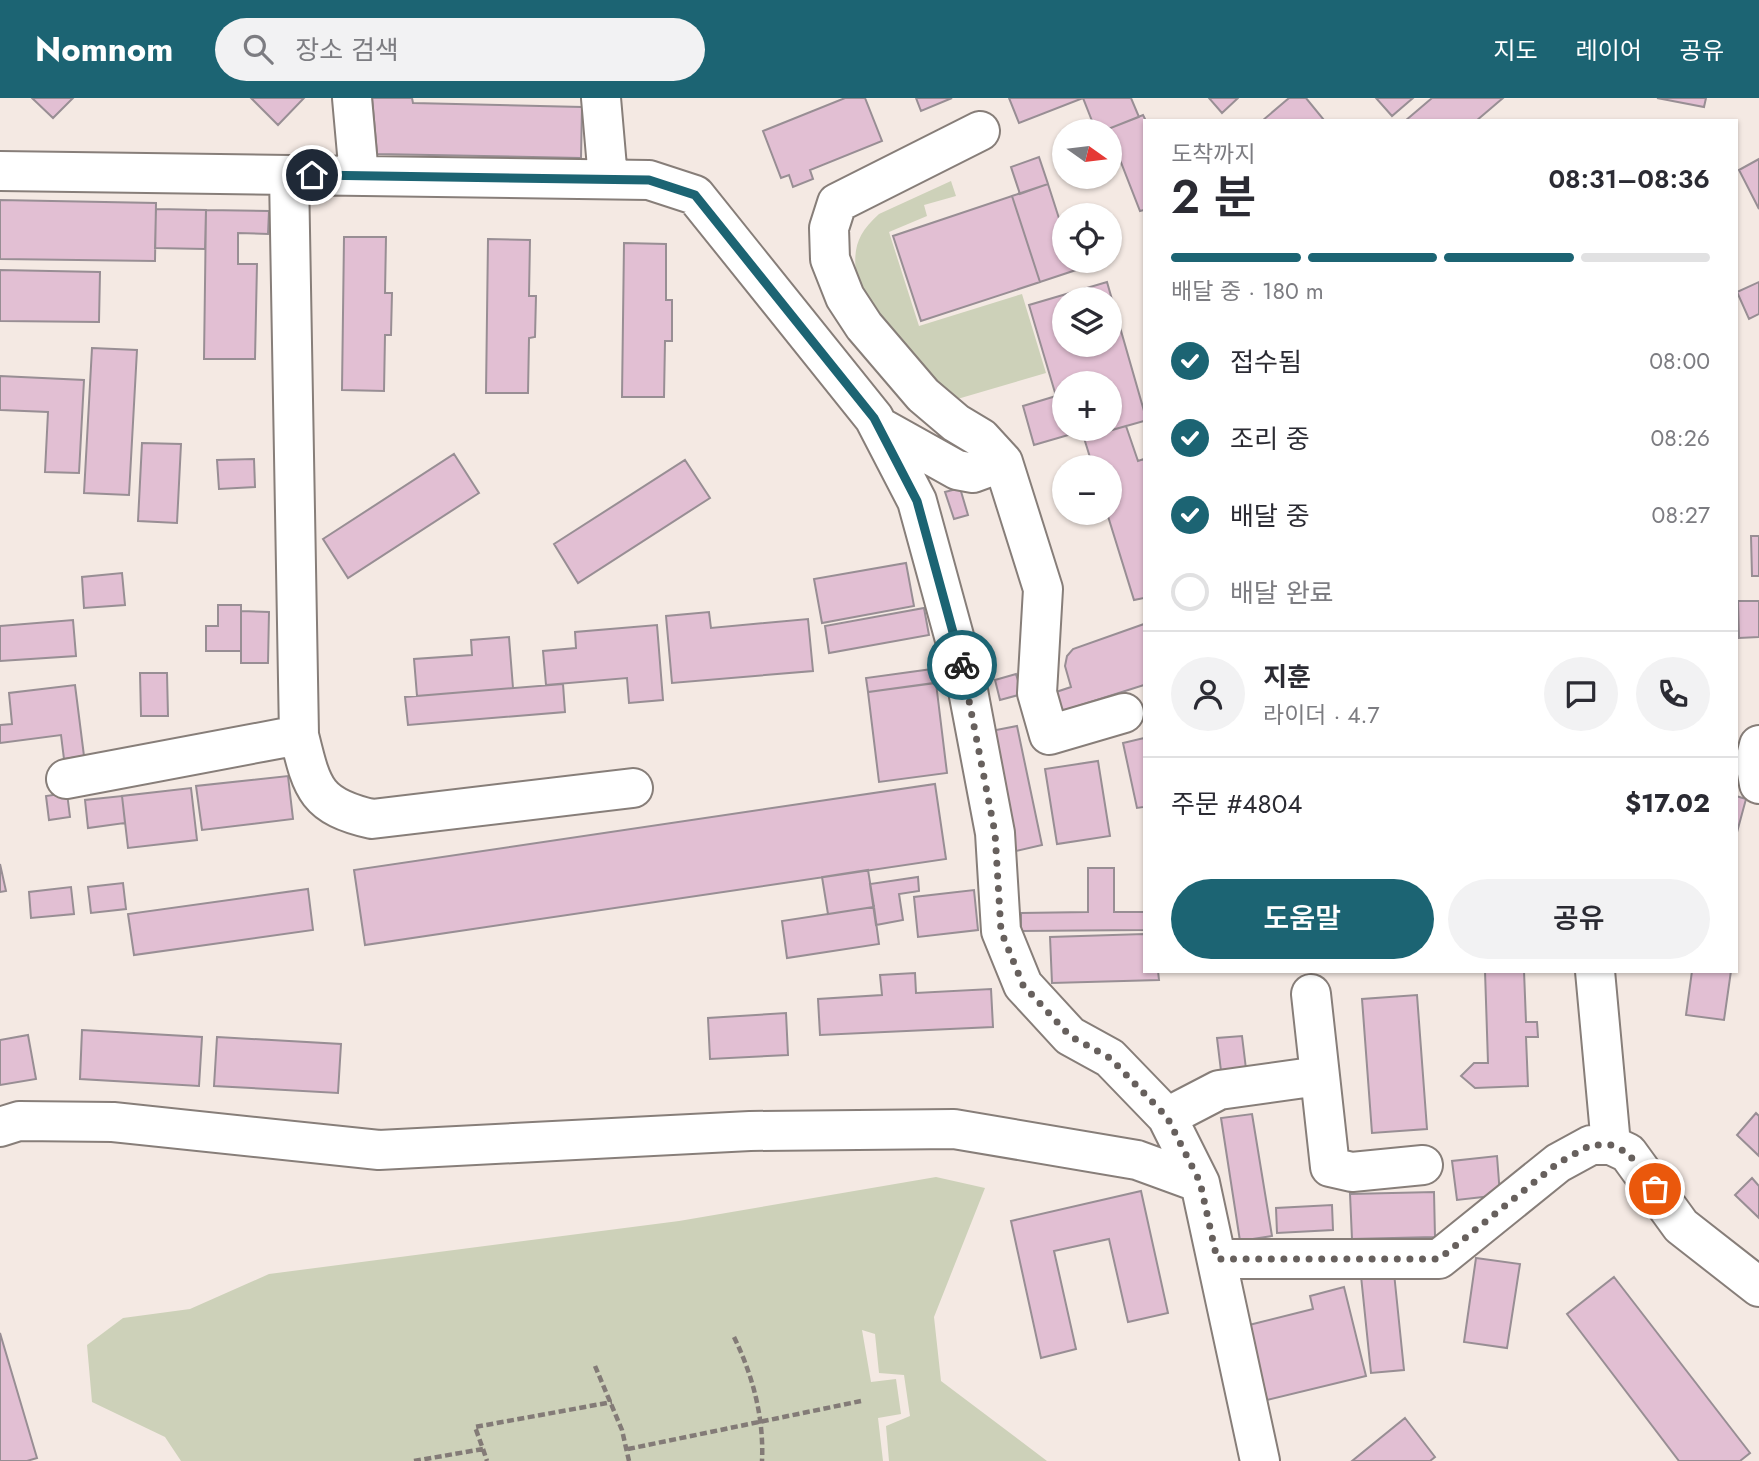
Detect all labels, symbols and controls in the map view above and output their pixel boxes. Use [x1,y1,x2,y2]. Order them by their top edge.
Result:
search box [215,18,705,81]
text: Nomnom [35,26,173,73]
icon: search [239,30,277,68]
text: 장소 검색 [295,31,399,69]
text: 지도 [1493,33,1538,68]
text: 레이어 [1576,33,1642,68]
text: 공유 [1680,33,1724,68]
north arrow [1052,119,1122,189]
map controls [1052,119,1122,525]
text: 도착까지 [1171,137,1256,171]
pin [282,145,342,205]
icon: home [293,156,331,194]
text: 08:31–08:36 [1548,160,1710,198]
text: 2 분 [1171,164,1256,230]
button: locate [1052,203,1122,273]
text: 배달 중 · 180 m [1171,274,1324,308]
button: layers [1052,287,1122,357]
icon: check [1171,342,1209,380]
text: 접수됨 [1230,343,1302,381]
text: 08:00 [1649,344,1710,378]
button: + [1052,371,1122,441]
icon: check [1171,419,1209,457]
text: 조리 중 [1230,420,1310,458]
text: 08:26 [1650,421,1710,455]
button: − [1052,455,1122,525]
icon: check [1171,496,1209,534]
text: 배달 중 [1230,497,1310,535]
text: 08:27 [1652,498,1710,532]
text: 배달 완료 [1230,574,1333,612]
courier [927,630,997,700]
icon: bike [943,646,981,684]
button: person [1171,657,1245,731]
button: chat [1544,657,1618,731]
button: phone [1636,657,1710,731]
text: 지훈 [1263,658,1311,696]
text: 라이더 · 4.7 [1263,698,1380,732]
text: $17.02 [1625,784,1710,822]
text: 주문 #4804 [1171,785,1302,823]
button: 도움말 [1171,879,1434,959]
button: 공유 [1448,879,1710,959]
pin [1625,1159,1685,1219]
icon: bag [1636,1170,1674,1208]

